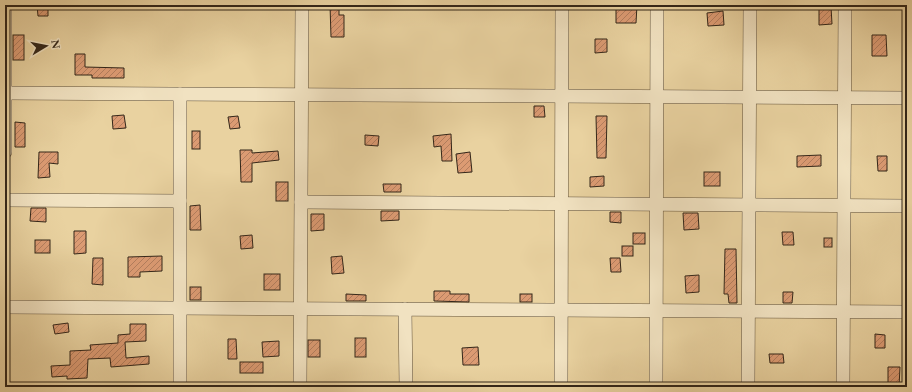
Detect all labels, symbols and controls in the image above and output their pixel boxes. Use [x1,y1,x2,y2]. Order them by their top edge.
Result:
north arrow [26,26,66,66]
text: N [48,39,64,50]

